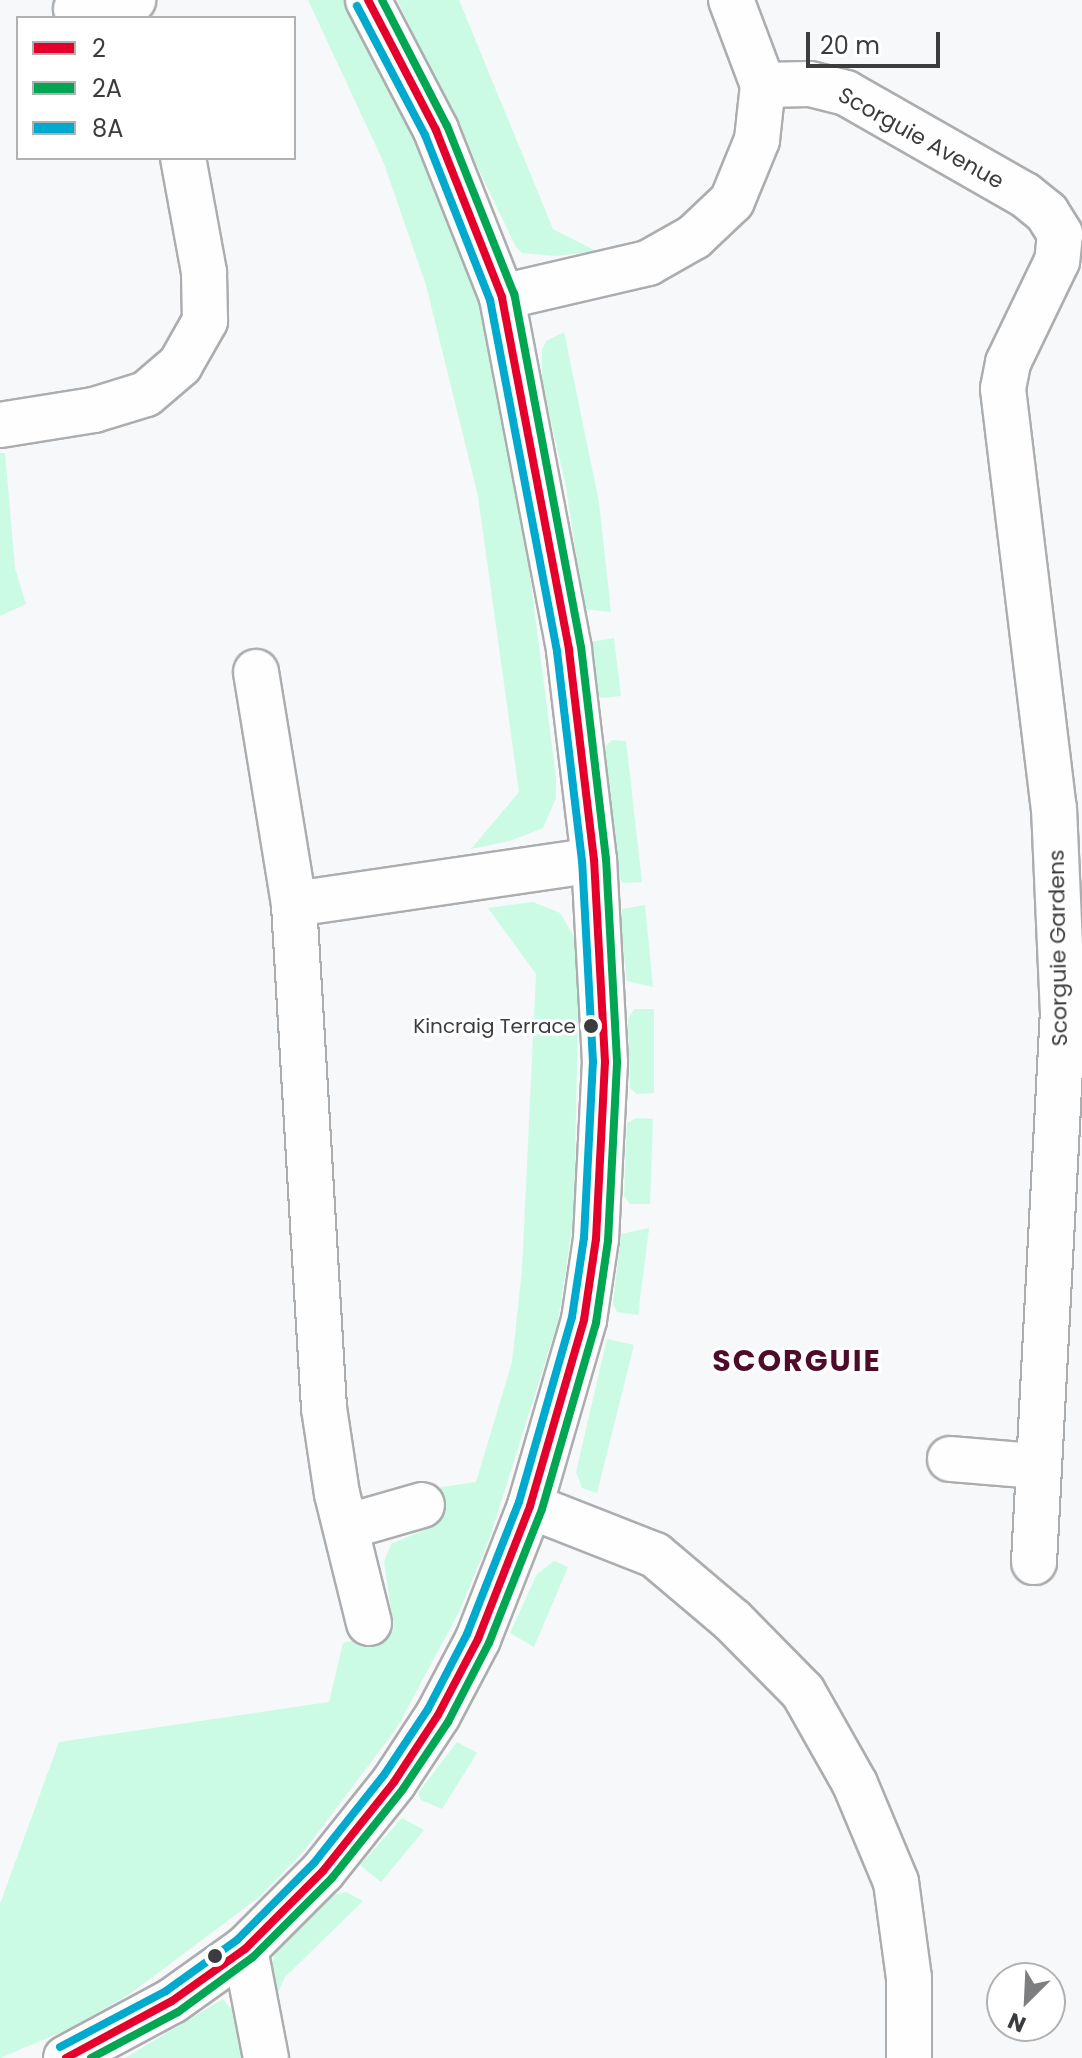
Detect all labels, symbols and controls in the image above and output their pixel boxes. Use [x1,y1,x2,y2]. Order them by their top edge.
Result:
legend [16,16,296,160]
scale bar [810,16,944,66]
text: 20 m [820,29,880,62]
text: 2 [92,32,106,65]
text: 2A [92,72,122,105]
street label: Scorguie Avenue [834,82,1008,194]
text: 8A [92,112,123,145]
street label: Scorguie Gardens [1043,849,1073,1047]
place label: Kincraig Terrace [413,1014,576,1038]
marker: Kincraig Terrace [583,1018,599,1034]
district label: SCORGUIE [712,1343,882,1379]
unlabelled marker [207,1948,223,1964]
north arrow [986,1962,1066,2042]
text: N [1003,2005,1031,2040]

